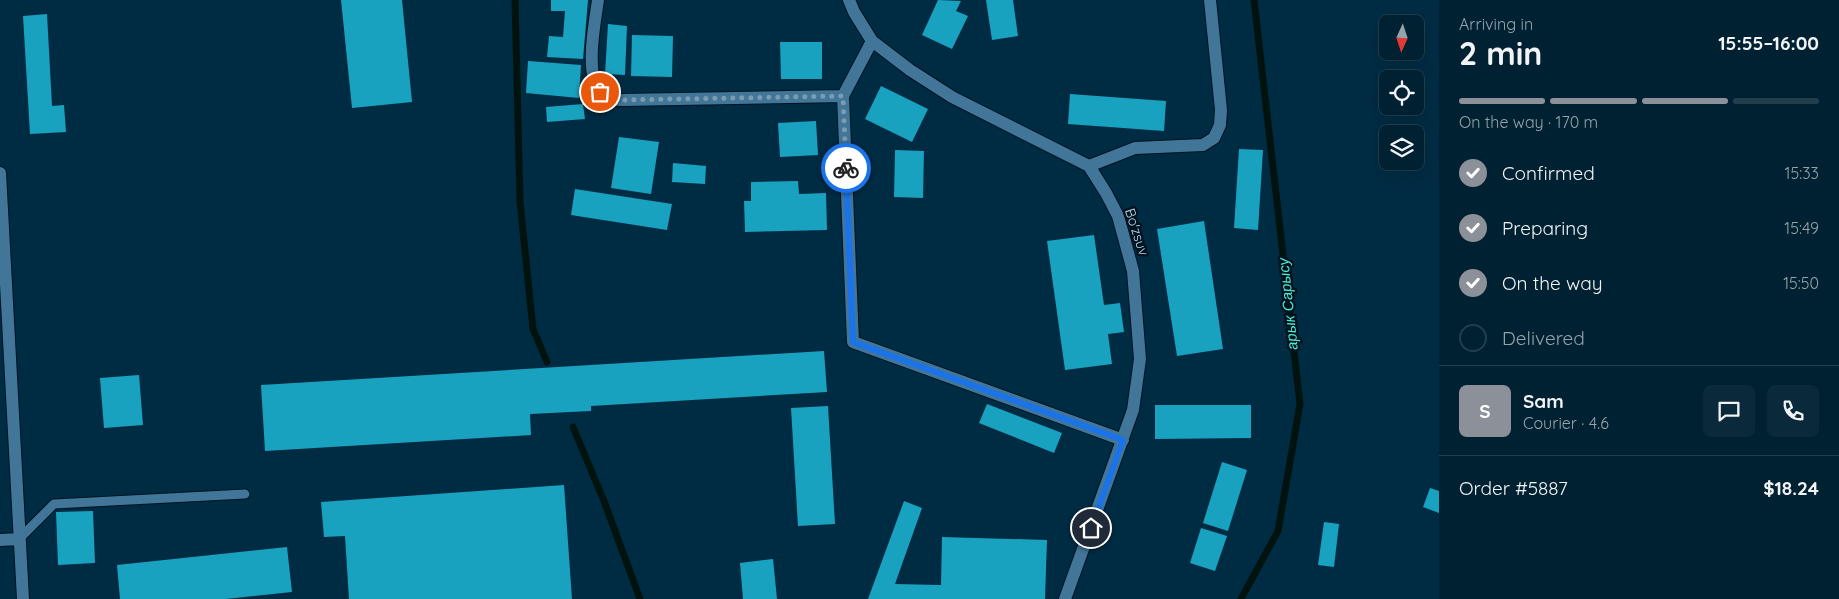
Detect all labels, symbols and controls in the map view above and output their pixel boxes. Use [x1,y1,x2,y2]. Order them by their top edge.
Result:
text: Arriving in [1459,14,1533,34]
north arrow [1379,15,1424,60]
map controls [1379,15,1424,170]
text: 15:55–16:00 [1718,31,1819,55]
text: 2 min [1459,33,1542,73]
button: locate [1379,70,1424,115]
pin [579,71,621,113]
icon: bag [586,78,614,106]
text: On the way · 170 m [1459,112,1598,132]
button: layers [1379,125,1424,170]
courier [821,143,871,193]
icon: bike [832,154,860,182]
icon: check [1459,159,1487,187]
text: Confirmed [1502,161,1595,185]
text: 15:33 [1785,163,1819,183]
street label: Bo'zsuv [1121,206,1153,258]
icon: check [1459,214,1487,242]
text: Preparing [1502,216,1588,240]
text: 15:49 [1784,218,1819,238]
water label: арык Сарысу [1273,256,1302,351]
icon: check [1459,269,1487,297]
text: On the way [1502,271,1603,295]
text: 15:50 [1783,273,1819,293]
text: Delivered [1502,326,1585,350]
button: chat [1703,385,1755,437]
button: phone [1767,385,1819,437]
text: Sam [1523,389,1564,413]
text: S [1479,399,1491,423]
text: Courier · 4.6 [1523,413,1609,433]
text: Order #5887 [1459,476,1568,500]
text: $18.24 [1763,476,1819,500]
pin [1070,507,1112,549]
icon: home [1077,514,1105,542]

